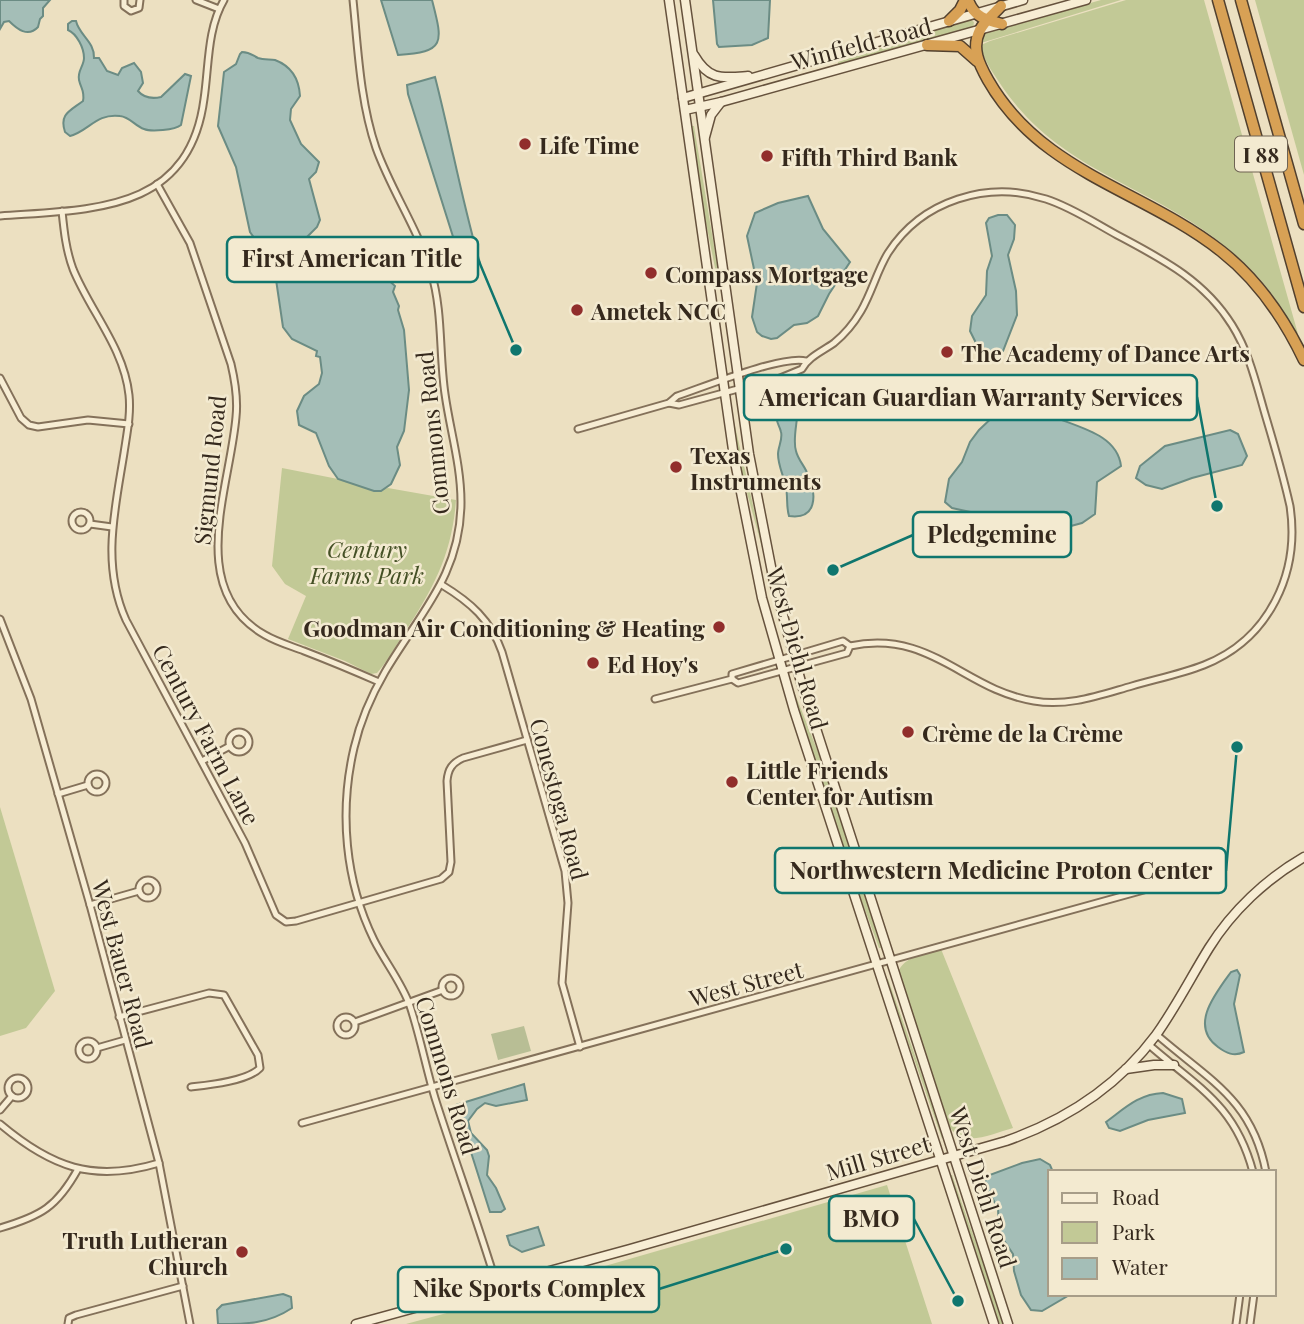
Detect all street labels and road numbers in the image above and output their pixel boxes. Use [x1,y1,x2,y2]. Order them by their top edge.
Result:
street label: Winfield Road [786,9,935,77]
road number: I 88 [1235,136,1287,172]
street label: Commons Road [408,350,456,516]
street label: Sigmund Road [186,394,232,546]
street label: West Diehl Road [760,562,836,733]
street label: Century Farm Lane [146,638,268,830]
street label: Conestoga Road [524,715,596,883]
street label: West Bauer Road [85,875,160,1052]
street label: West Street [685,953,807,1013]
street label: Commons Road [409,992,487,1158]
street label: West Diehl Road [943,1101,1025,1272]
street label: Mill Street [822,1127,935,1187]

